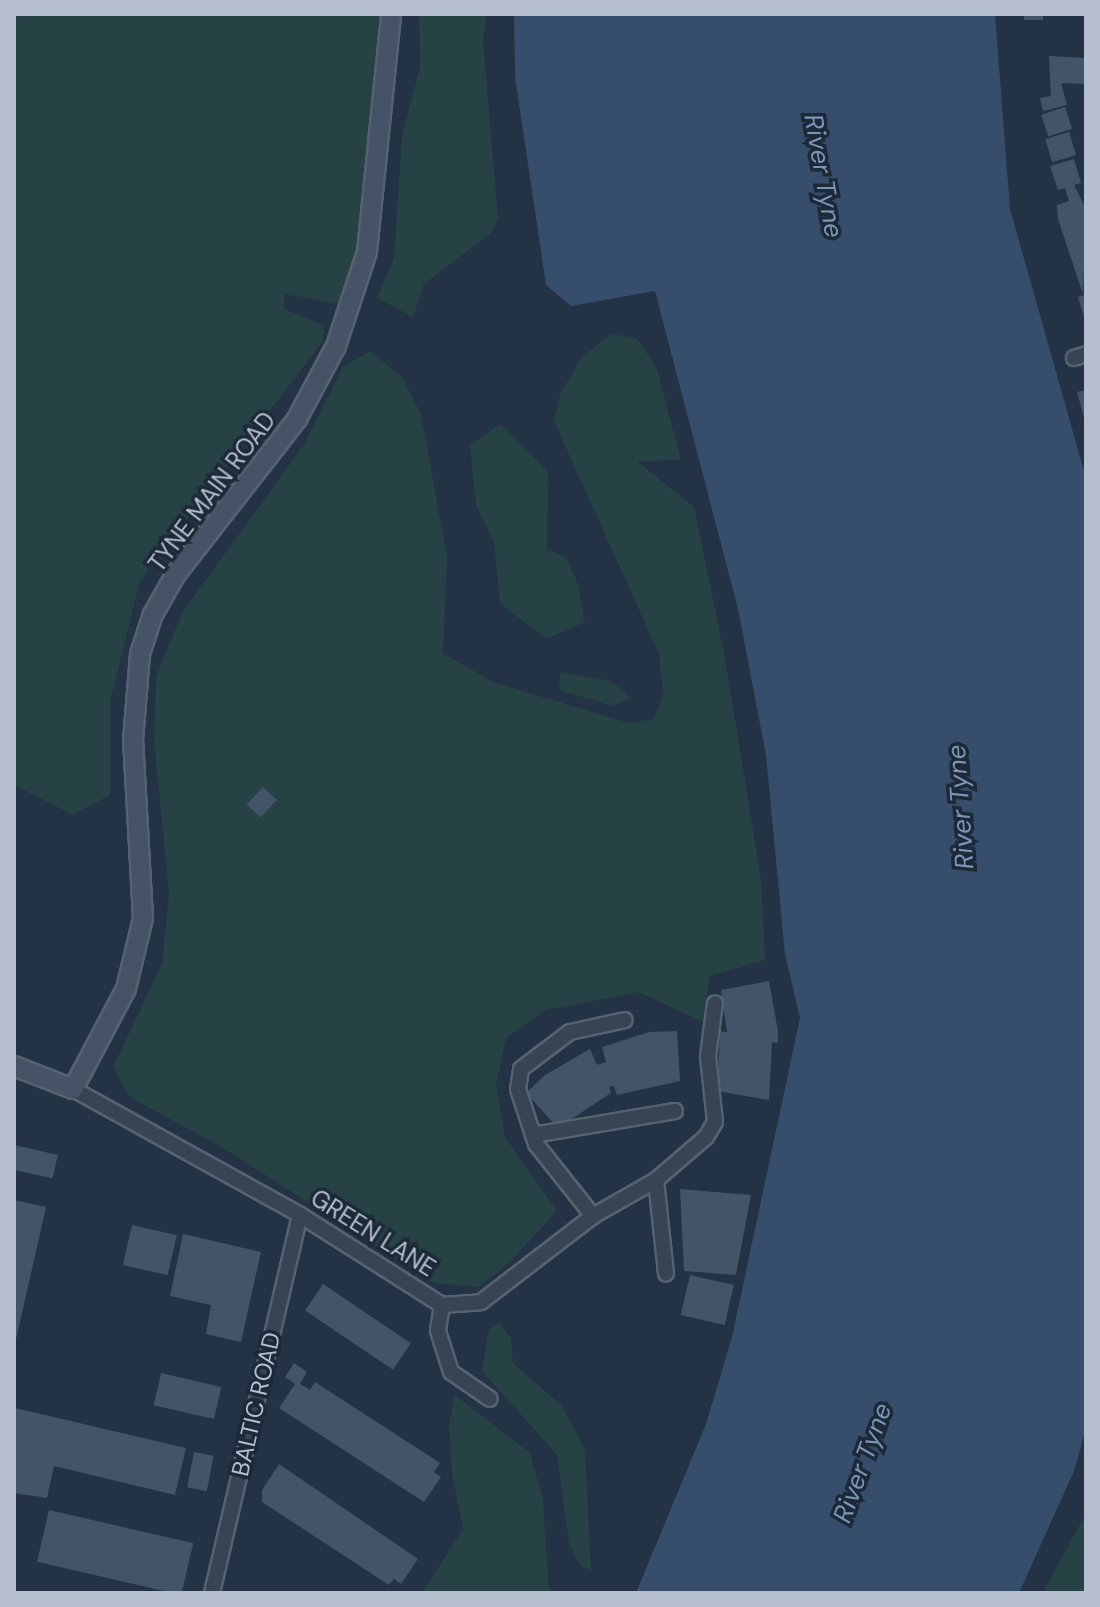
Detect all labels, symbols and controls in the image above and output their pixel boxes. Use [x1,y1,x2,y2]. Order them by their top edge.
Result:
water label: River Tyne [797,112,849,240]
street label: TYNE MAIN ROAD [143,406,281,578]
water label: River Tyne [941,744,981,870]
street label: GREEN LANE [305,1183,441,1283]
street label: BALTIC ROAD [225,1329,287,1479]
water label: River Tyne [827,1399,899,1527]

